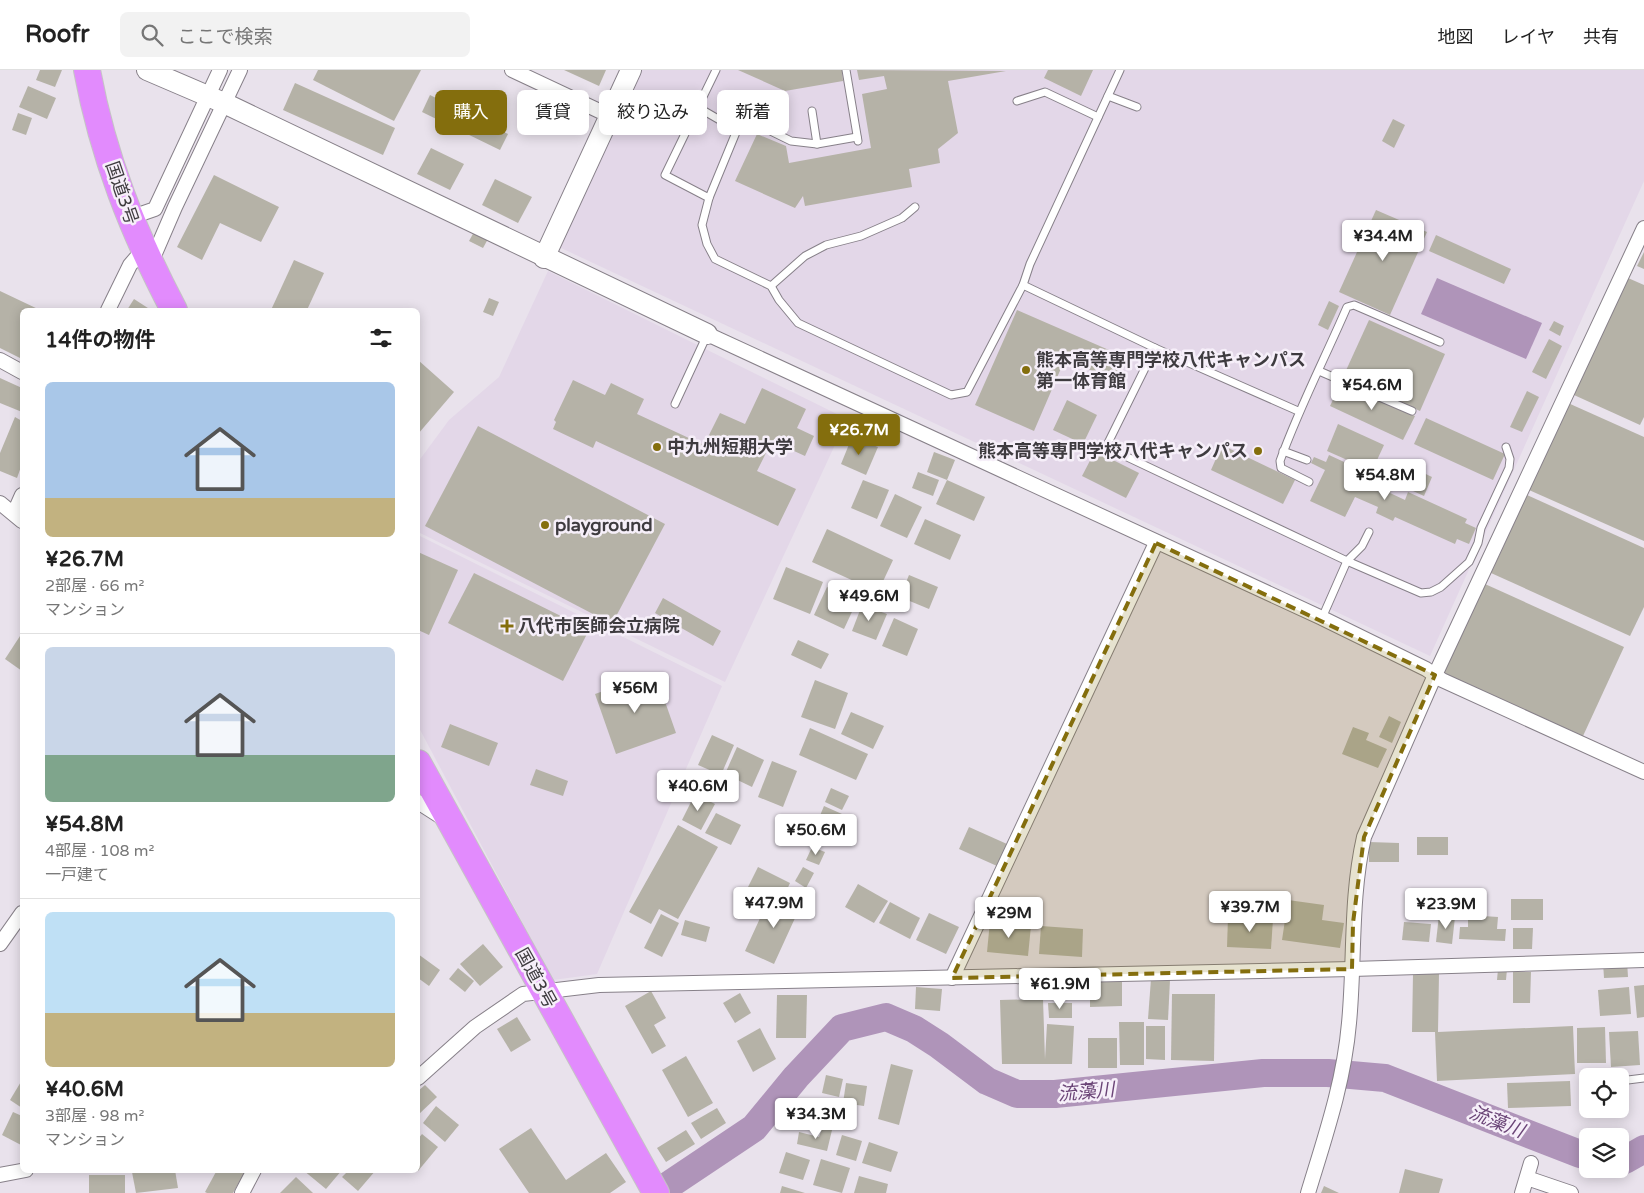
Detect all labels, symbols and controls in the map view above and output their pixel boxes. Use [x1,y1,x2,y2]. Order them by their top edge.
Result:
search box [120,12,470,57]
text: Roofr [25,20,90,49]
icon: search [138,21,166,49]
text: ここで検索 [178,26,273,48]
text: 地図 [1438,26,1474,48]
text: レイヤ [1502,26,1555,48]
text: 共有 [1583,26,1619,48]
chip: 購入 [435,90,507,135]
chip: 賃貸 [517,90,589,135]
chip: 絞り込み [599,90,707,135]
chip: 新着 [717,90,789,135]
street label: 国道3号 [101,159,143,227]
pin: ¥34.4M [1342,220,1424,262]
text: ¥34.4M [1353,226,1413,246]
icon: filters [367,324,395,352]
text: 14件の物件 [45,328,155,353]
place label: 熊本高等専門学校八代キャンパス 第一体育館 [1036,349,1306,392]
marker: 熊本高等専門学校八代キャンパス 第一体育館 [1020,364,1032,376]
pin: ¥54.6M [1331,368,1413,411]
text: ¥54.6M [1342,375,1402,395]
icon: home [175,414,265,504]
pin: ¥26.7M [818,414,900,456]
text: ¥26.7M [829,420,889,440]
place label: 中九州短期大学 [667,436,793,458]
place label: 熊本高等専門学校八代キャンパス [978,440,1248,462]
marker: 中九州短期大学 [651,441,663,453]
marker: 熊本高等専門学校八代キャンパス [1252,445,1264,457]
pin: ¥54.8M [1344,458,1426,501]
text: ¥54.8M [1355,465,1415,485]
place label: playground [555,514,653,536]
marker: playground [539,519,551,531]
text: ¥26.7M [45,547,124,572]
text: 2部屋 · 66 m² [45,576,144,596]
pin: ¥49.6M [828,580,910,622]
text: ¥49.6M [839,586,899,606]
text: マンション [45,600,125,620]
place label: 八代市医師会立病院 [518,615,680,637]
marker: 八代市医師会立病院 [500,619,514,633]
pin: ¥56M [605,672,665,714]
text: ¥56M [612,678,658,698]
icon: home [175,680,265,770]
pin: ¥40.6M [657,770,739,812]
text: ¥40.6M [668,776,728,796]
text: ¥54.8M [45,812,124,837]
pin: ¥50.6M [775,814,857,856]
text: ¥50.6M [786,820,846,840]
text: 4部屋 · 108 m² [45,841,154,861]
text: 一戸建て [45,865,109,885]
pin: ¥47.9M [733,886,815,929]
pin: ¥23.9M [1405,888,1487,930]
pin: ¥39.7M [1209,890,1291,933]
text: ¥47.9M [744,893,804,913]
text: ¥23.9M [1416,894,1476,914]
pin: ¥29M [979,896,1039,939]
text: ¥39.7M [1220,897,1280,917]
text: ¥29M [986,903,1032,923]
street label: 国道3号 [511,944,561,1012]
icon: home [175,945,265,1035]
pin: ¥61.9M [1019,968,1101,1010]
text: ¥61.9M [1030,974,1090,994]
map controls [1579,1068,1629,1178]
button: locate [1579,1068,1629,1118]
text: ¥40.6M [45,1077,124,1102]
water label: 流藻川 [1057,1078,1117,1105]
pin: ¥34.3M [775,1098,857,1140]
water label: 流藻川 [1466,1101,1529,1143]
text: ¥34.3M [786,1104,846,1124]
text: 3部屋 · 98 m² [45,1106,144,1126]
button: layers [1579,1128,1629,1178]
text: マンション [45,1130,125,1150]

